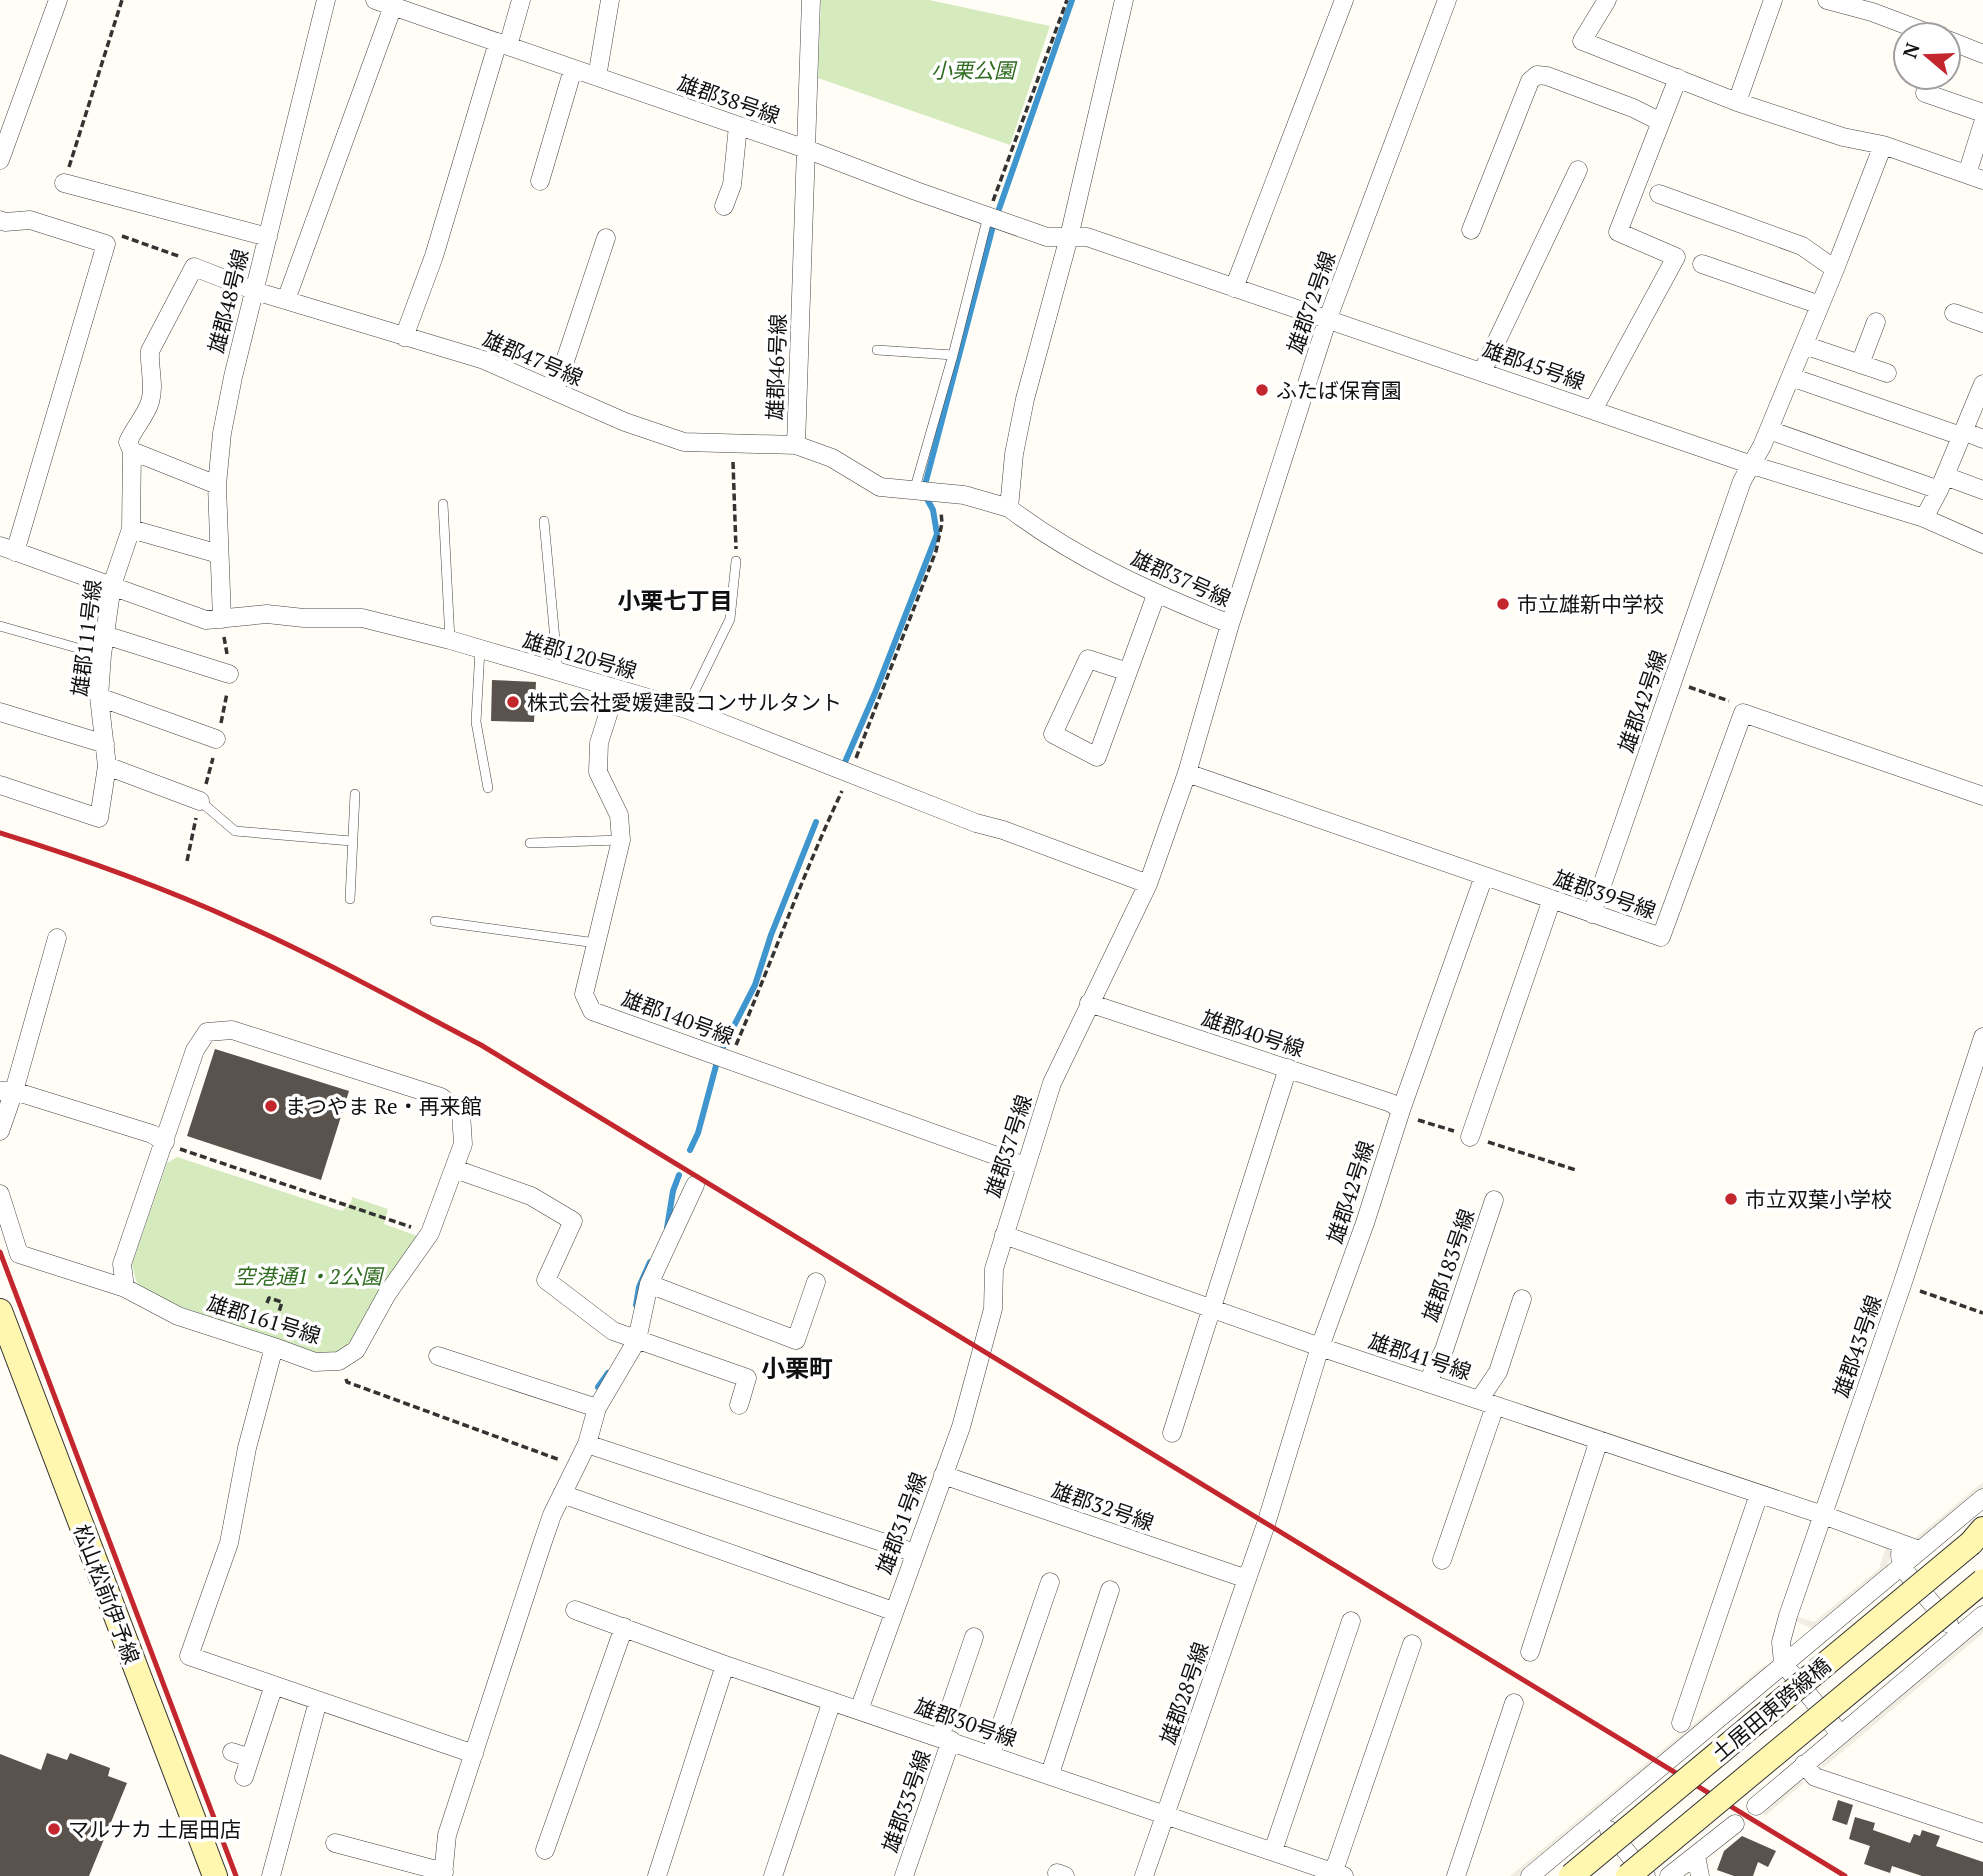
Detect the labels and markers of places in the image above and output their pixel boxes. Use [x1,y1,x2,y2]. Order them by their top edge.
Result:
place label: ふたば保育園 [1276,376,1402,404]
marker: ふたば保育園 [1254,382,1270,398]
place label: 市立雄新中学校 [1517,590,1664,618]
marker: 市立雄新中学校 [1495,596,1511,612]
place label: 株式会社愛媛建設コンサルタント [527,688,842,716]
marker: 株式会社愛媛建設コンサルタント [505,694,521,710]
place label: まつやま Re・再来館 [285,1092,482,1120]
marker: まつやま Re・再来館 [263,1098,279,1114]
place label: 市立双葉小学校 [1745,1185,1892,1213]
marker: 市立双葉小学校 [1723,1191,1739,1207]
place label: マルナカ 土居田店 [68,1815,241,1843]
marker: マルナカ 土居田店 [46,1821,62,1837]

